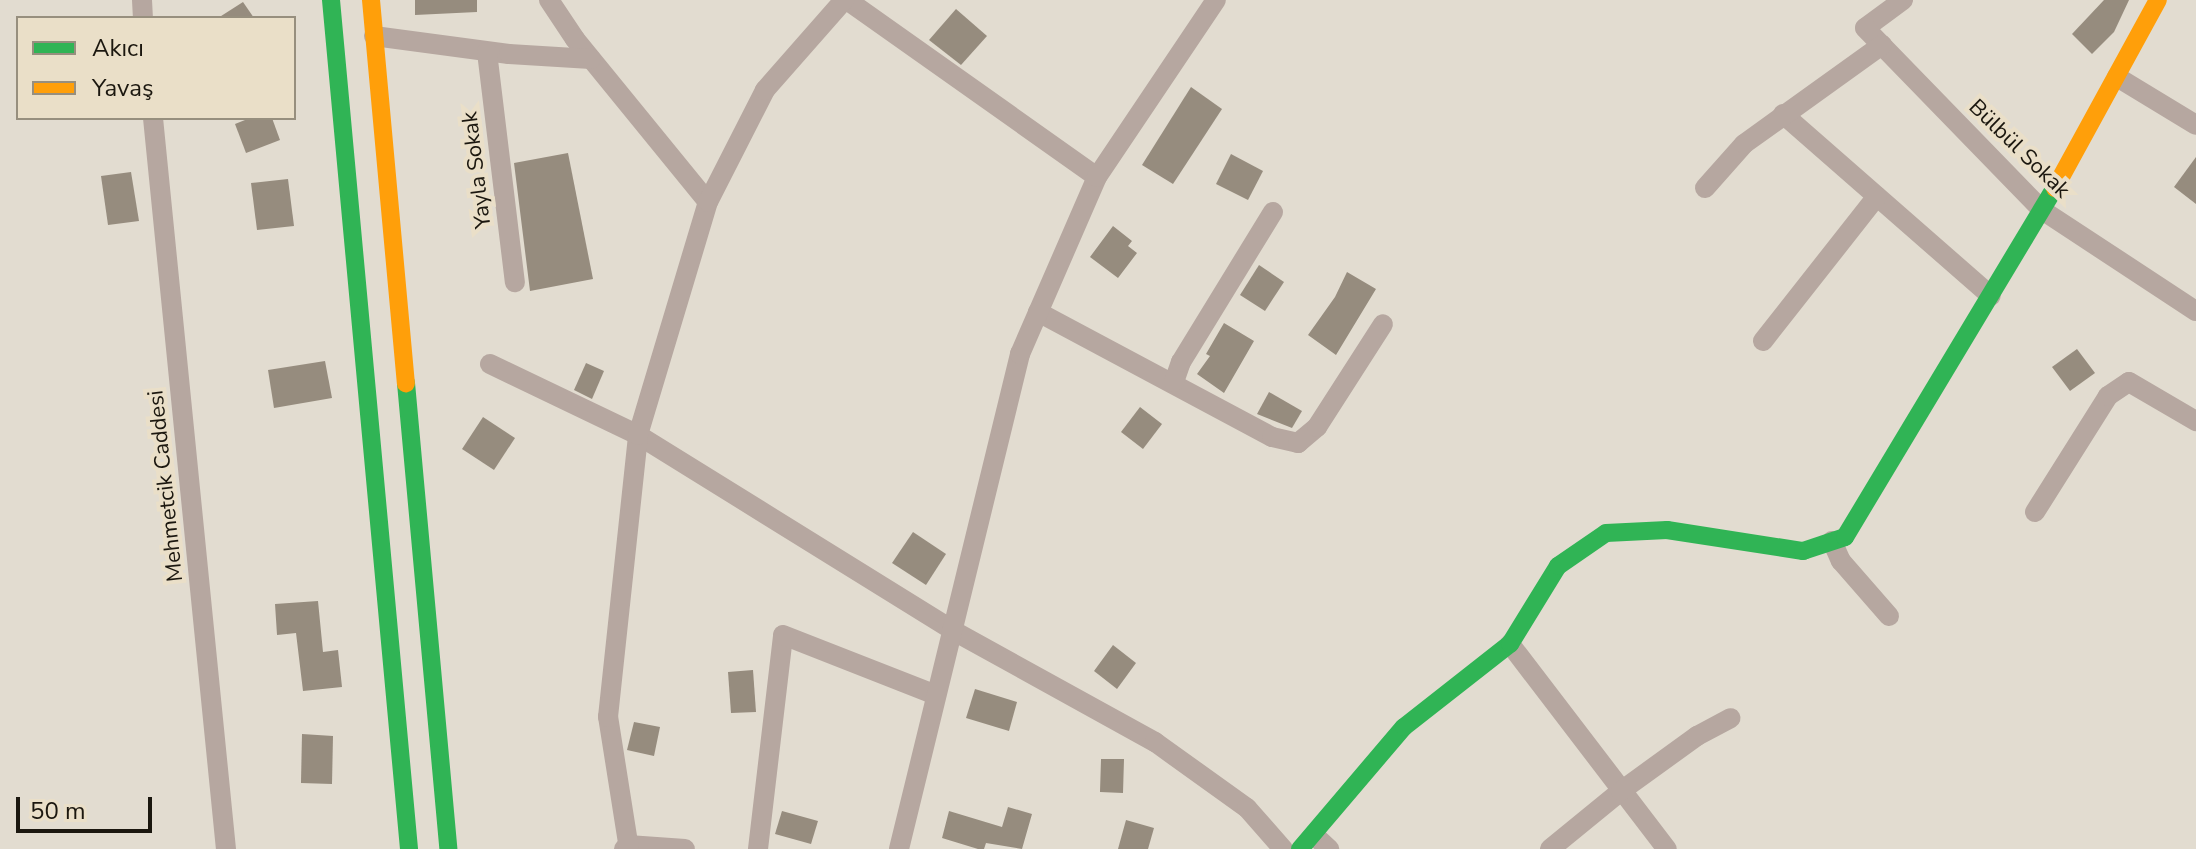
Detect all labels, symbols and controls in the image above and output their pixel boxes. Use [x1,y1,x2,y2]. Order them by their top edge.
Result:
legend [16,16,296,120]
text: Akıcı [92,32,144,64]
text: Yavaş [92,72,153,104]
street label: Bülbül Sokak [1963,94,2075,204]
street label: Yayla Sokak [457,110,497,230]
street label: Mehmetcik Caddesi [143,389,189,583]
scale bar [20,781,156,831]
text: 50 m [30,795,86,827]

